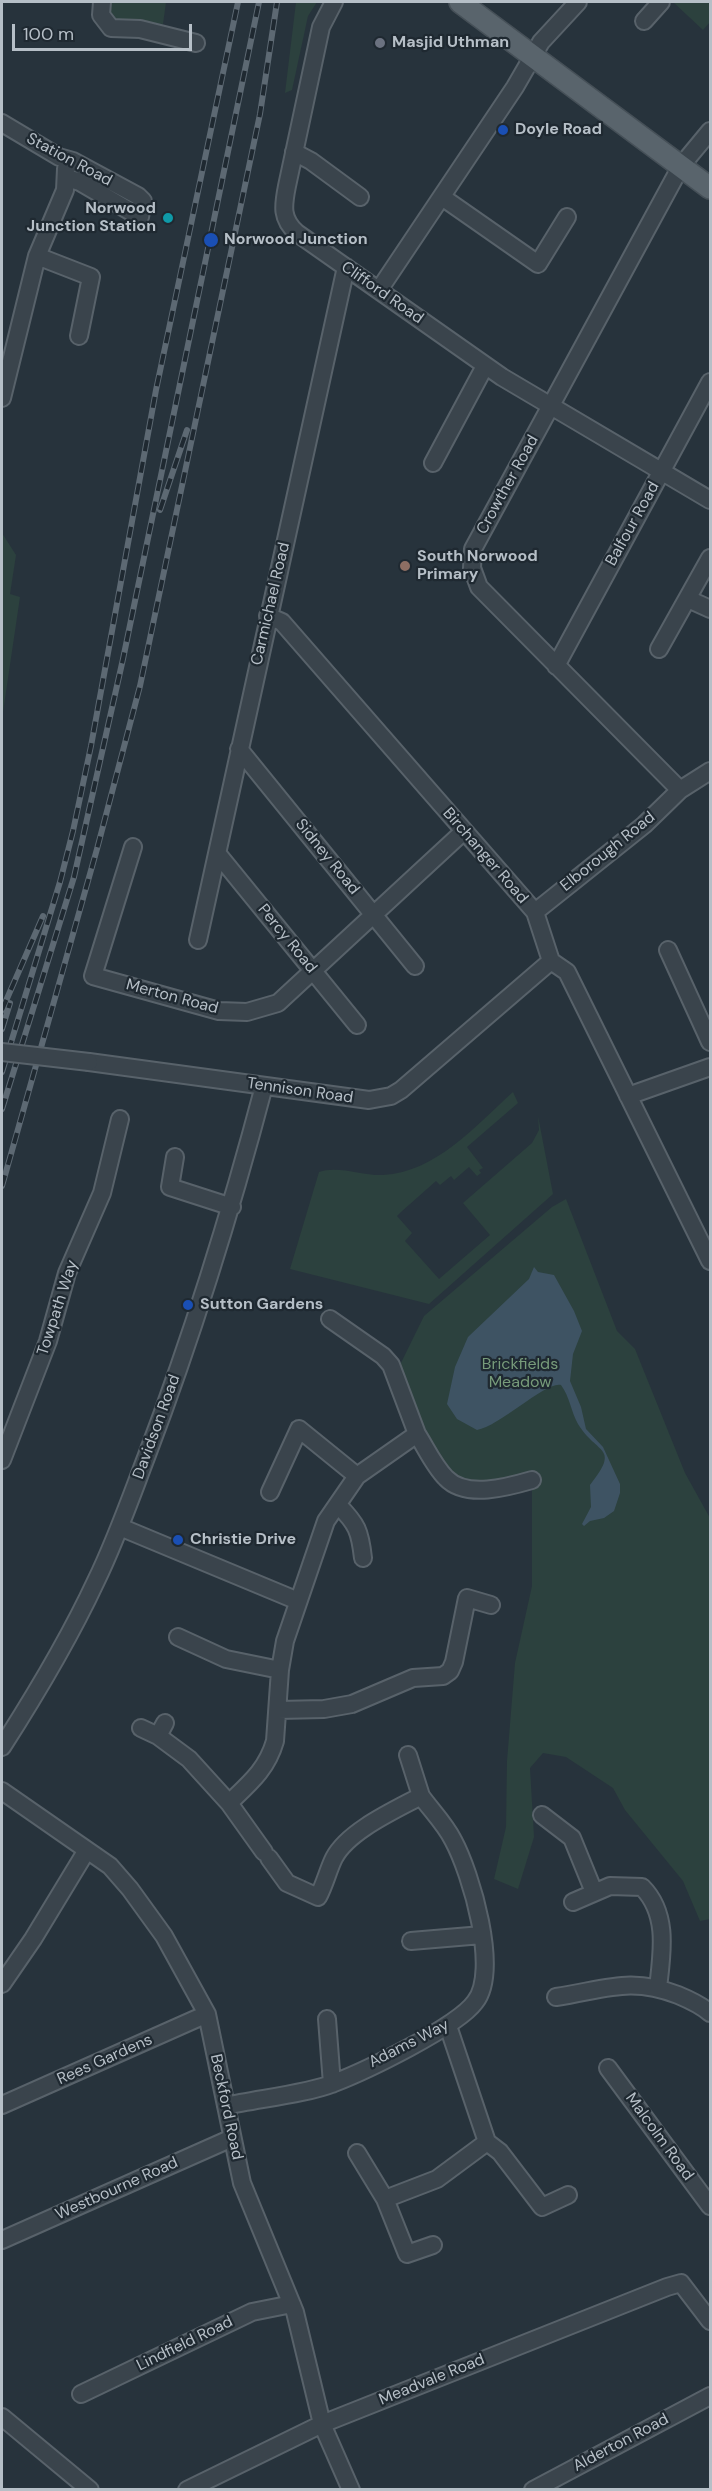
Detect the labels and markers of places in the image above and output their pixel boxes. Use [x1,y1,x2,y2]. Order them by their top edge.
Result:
place label: Masjid Uthman [392,33,509,53]
marker: Masjid Uthman [373,36,387,50]
place label: Doyle Road [515,120,602,140]
marker: Doyle Road [496,123,510,137]
place label: Norwood Junction Station [26,199,156,237]
marker: Norwood Junction Station [161,211,175,225]
place label: Norwood Junction [224,230,368,250]
marker: Norwood Junction [202,231,220,249]
place label: South Norwood Primary [417,547,538,585]
marker: South Norwood Primary [398,559,412,573]
place label: Sutton Gardens [200,1295,323,1315]
marker: Sutton Gardens [181,1298,195,1312]
place label: Christie Drive [190,1530,296,1550]
marker: Christie Drive [171,1533,185,1547]

